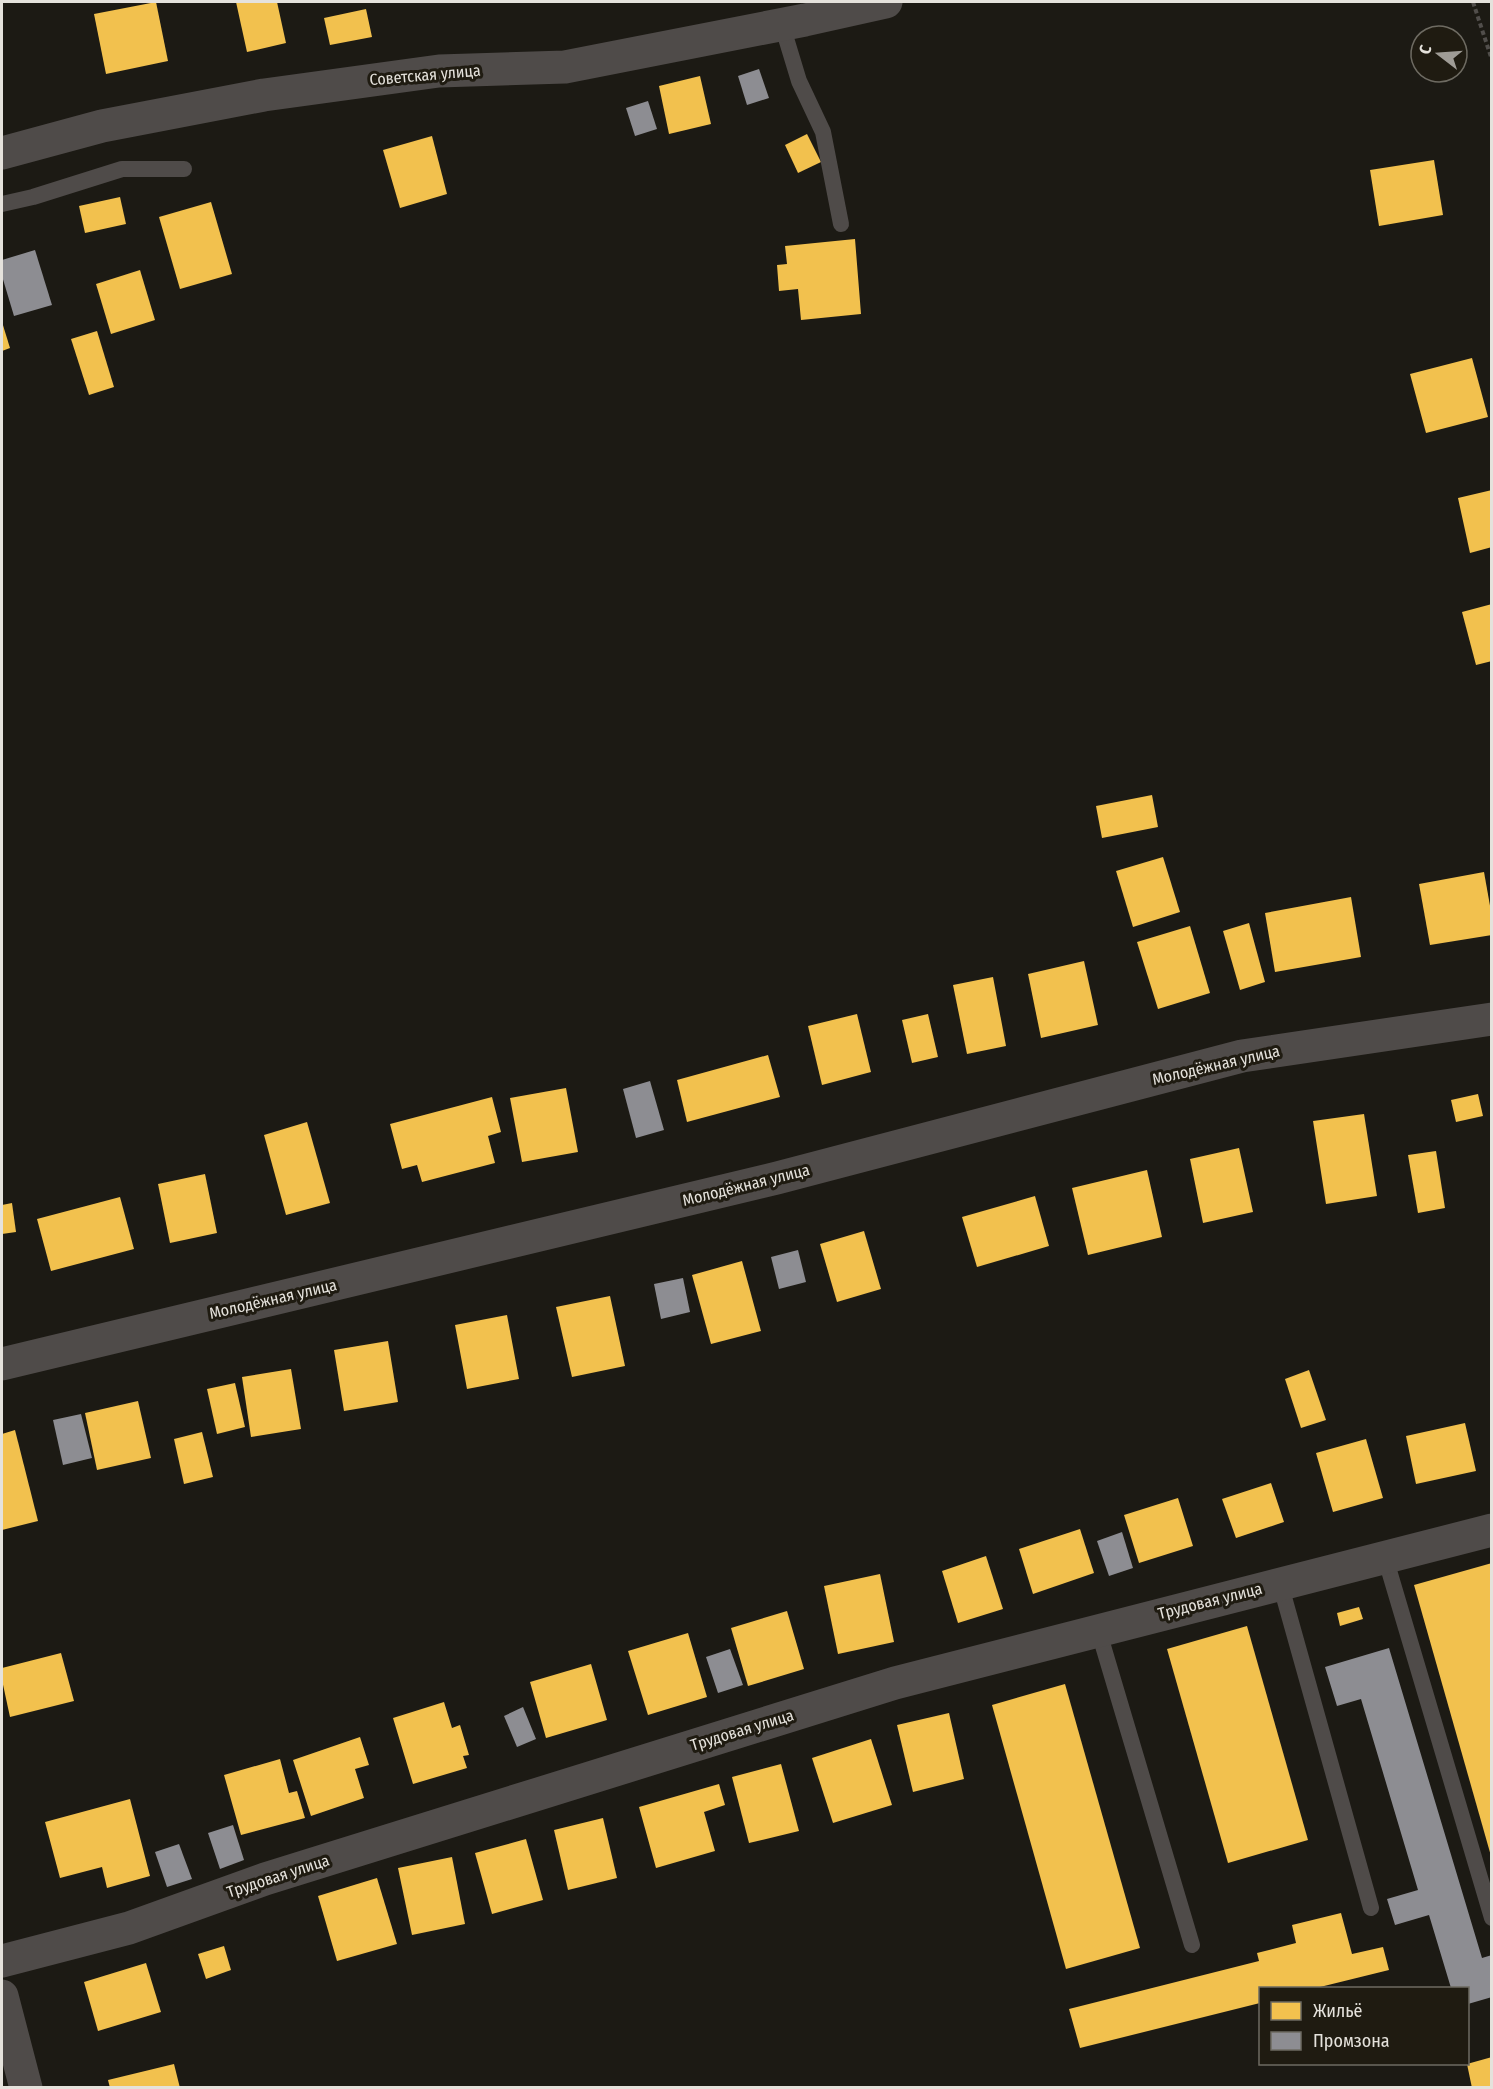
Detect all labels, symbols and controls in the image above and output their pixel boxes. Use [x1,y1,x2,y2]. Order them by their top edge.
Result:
north arrow [1409,24,1469,84]
text: С [1415,42,1436,57]
street label: Советская улица [369,61,482,89]
street label: Молодёжная улица [1150,1041,1282,1089]
street label: Молодёжная улица [680,1160,812,1210]
street label: Молодёжная улица [207,1275,339,1323]
street label: Трудовая улица [1156,1579,1264,1623]
street label: Трудовая улица [688,1705,796,1755]
street label: Трудовая улица [224,1850,332,1902]
legend [1259,1987,1469,2065]
text: Жильё [1313,2000,1363,2022]
text: Промзона [1313,2030,1390,2052]

